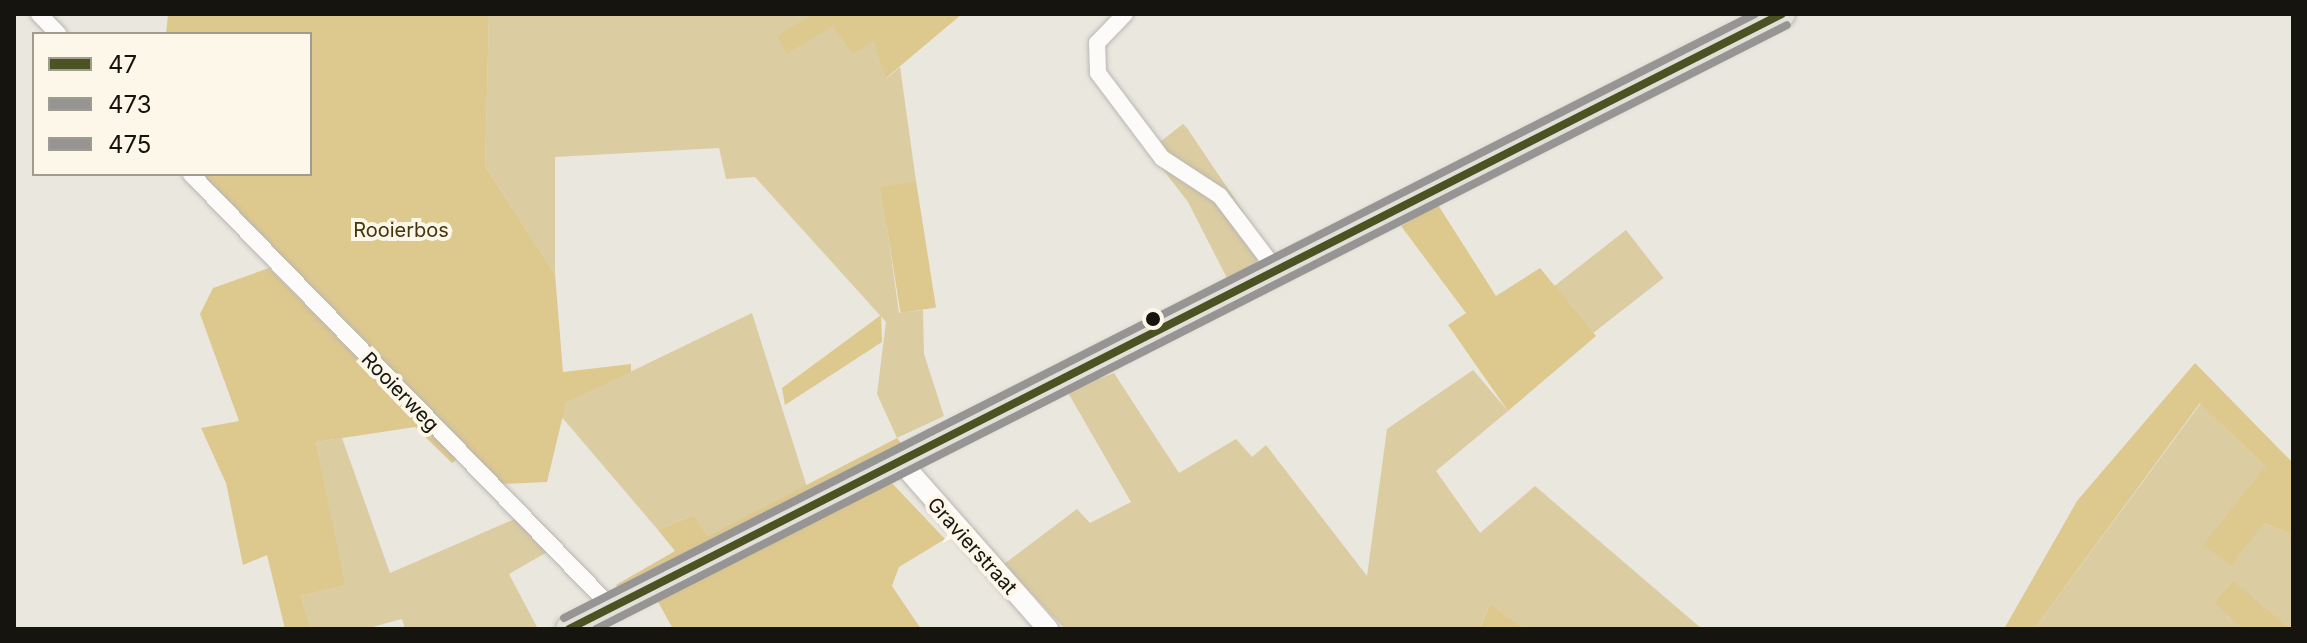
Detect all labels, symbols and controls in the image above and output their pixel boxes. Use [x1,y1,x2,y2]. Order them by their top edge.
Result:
legend [32,32,312,176]
text: 47 [108,50,137,79]
text: 473 [108,90,152,119]
text: 475 [108,130,151,159]
park label: Rooierbos [353,218,449,242]
unlabelled marker [1145,311,1161,327]
street label: Rooierweg [356,347,444,437]
street label: Gravierstraat [922,493,1022,599]

